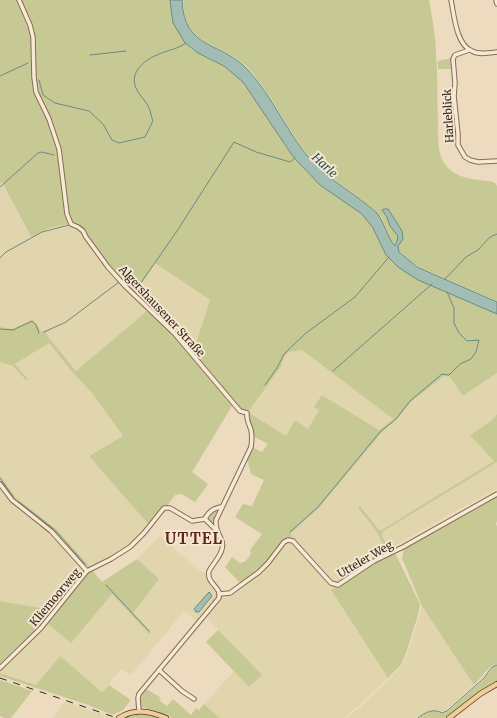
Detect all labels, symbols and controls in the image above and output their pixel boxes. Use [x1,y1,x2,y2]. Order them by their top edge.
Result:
street label: Harleblick [440,89,456,143]
water label: Harle [308,149,341,181]
street label: Algershausener Straße [115,262,208,360]
district label: UTTEL [165,529,223,548]
street label: Utteler Weg [335,537,396,581]
street label: Kliemoorweg [27,565,84,629]

